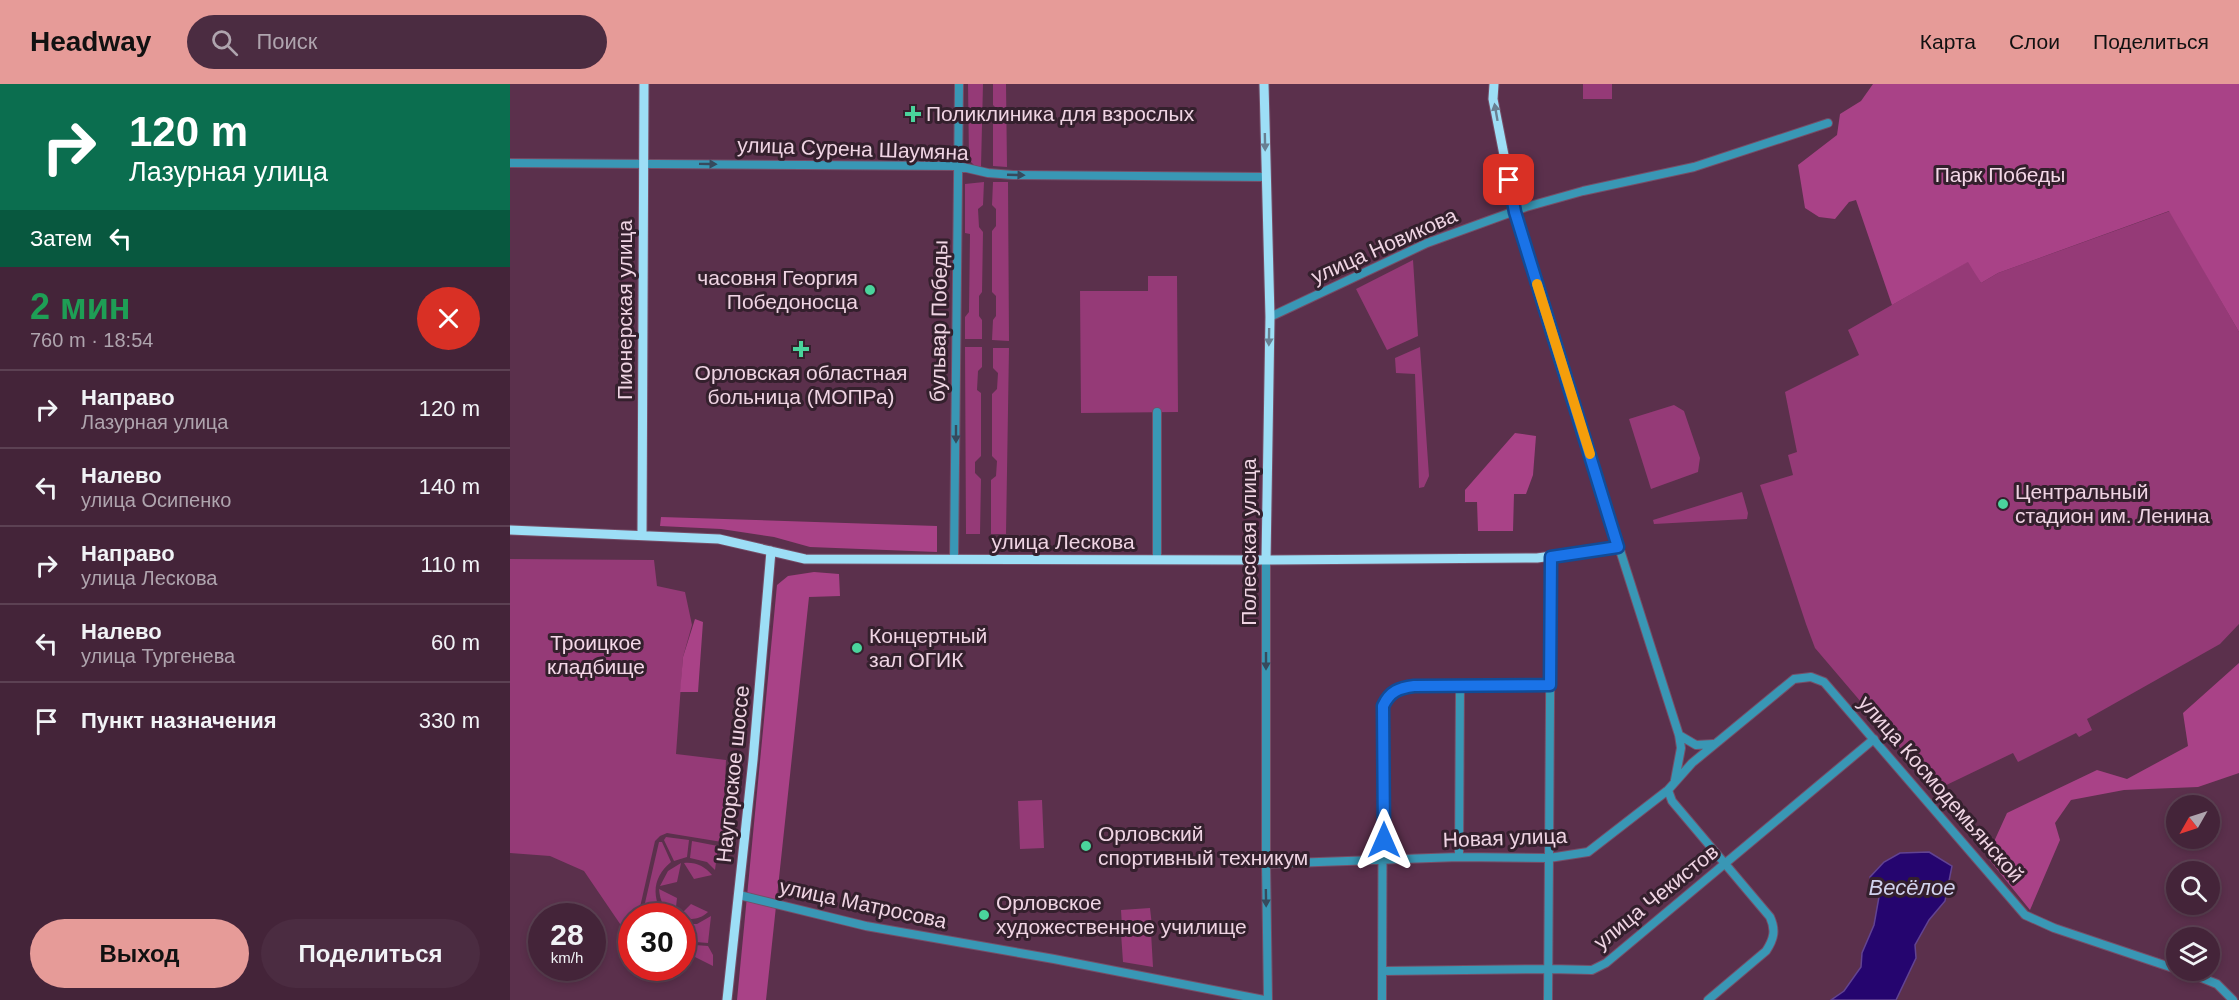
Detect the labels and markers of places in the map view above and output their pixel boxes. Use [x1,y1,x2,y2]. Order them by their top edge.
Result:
place label: Поликлиника для взрослых [926,102,1195,125]
marker: Поликлиника для взрослых [904,105,922,123]
pin [1483,154,1534,205]
place label: часовня Георгия Победоносца [697,266,858,313]
marker: часовня Георгия Победоносца [863,283,877,297]
marker: Орловская областная больница (МОПРа) [792,340,810,358]
place label: Орловская областная больница (МОПРа) [695,361,907,408]
place label: Центральный стадион им. Ленина [2015,480,2210,527]
marker: Центральный стадион им. Ленина [1996,497,2010,511]
place label: Концертный зал ОГИК [869,624,987,671]
marker: Концертный зал ОГИК [850,641,864,655]
place label: Орловский спортивный техникум [1098,822,1308,869]
marker: Орловский спортивный техникум [1079,839,1093,853]
place label: Орловское художественное училище [996,891,1247,938]
marker: Орловское художественное училище [977,908,991,922]

